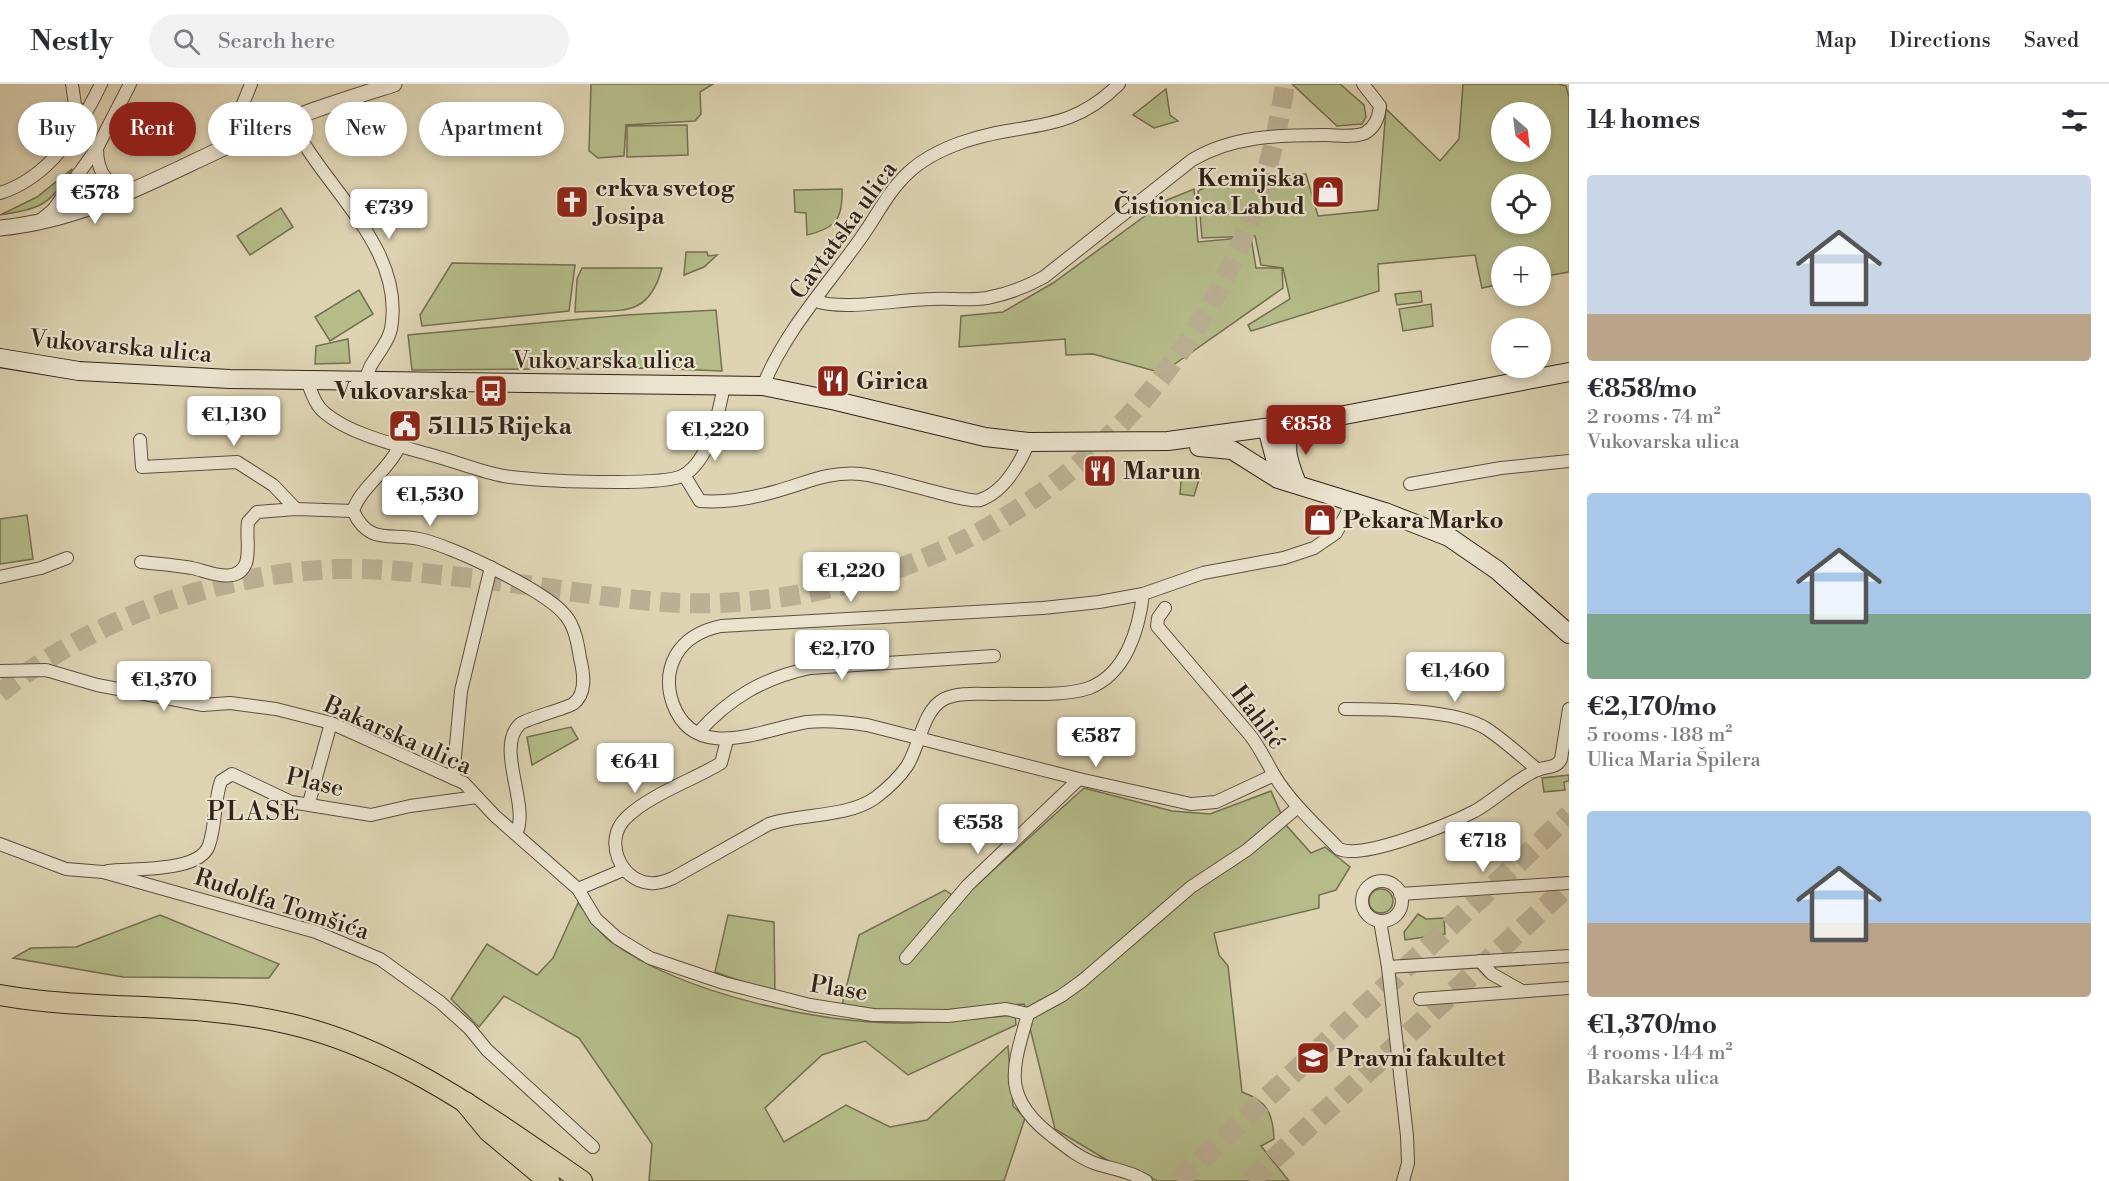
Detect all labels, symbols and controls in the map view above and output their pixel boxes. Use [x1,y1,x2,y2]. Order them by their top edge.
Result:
search box [149,14,569,68]
text: Nestly [30,24,113,59]
icon: search [170,25,203,58]
text: Search here [218,28,335,55]
text: Map [1815,28,1857,54]
text: Directions [1890,28,1991,54]
text: Saved [2024,28,2079,54]
chip: Buy [18,102,97,156]
chip: Rent [109,102,196,156]
chip: Filters [208,102,313,156]
chip: New [325,102,407,156]
chip: Apartment [419,102,564,156]
north arrow [1491,102,1551,162]
map controls [1491,102,1551,378]
text: 14 homes [1587,104,1700,136]
icon: filters [2058,104,2091,137]
street label: Cavtatska ulica [784,155,905,306]
place label: Kemijska Čistionica Labud [1113,164,1306,222]
pin: €578 [59,174,131,225]
place label: crkva svetog Josipa [592,174,736,232]
shop icon: Kemijska Čistionica Labud [1310,174,1346,210]
button: locate [1491,174,1551,234]
text: €578 [71,181,120,206]
church icon: crkva svetog Josipa [554,184,590,220]
pin: €739 [353,189,425,240]
text: €739 [364,196,414,221]
icon: home [1785,214,1893,322]
button: + [1491,246,1551,306]
button: − [1491,318,1551,378]
street label: Vukovarska ulica [27,324,214,370]
street label: Vukovarska ulica [511,346,696,376]
restaurant icon: Girica [815,363,851,399]
place label: Girica [856,367,929,397]
bus stop icon: Vukovarska [473,373,509,409]
text: €858/mo [1587,373,1697,405]
place label: Vukovarska [334,377,469,407]
pin: €1,130 [185,396,283,447]
text: €1,130 [201,403,267,428]
pin: €858 [1270,405,1342,456]
text: 2 rooms · 74 m² [1587,405,1721,430]
public building icon: 51115 Rijeka [387,408,423,444]
pin: €1,220 [666,411,764,462]
place label: 51115 Rijeka [428,412,573,442]
text: €858 [1281,412,1331,437]
text: €1,220 [681,418,749,443]
text: Vukovarska ulica [1587,430,1740,455]
restaurant icon: Marun [1082,453,1118,489]
place label: Marun [1123,457,1201,487]
pin: €1,530 [381,476,479,527]
text: €1,530 [396,483,464,508]
shop icon: Pekara Marko [1302,502,1338,538]
place label: Pekara Marko [1343,506,1504,536]
icon: home [1785,532,1893,640]
pin: €1,220 [802,552,900,603]
text: €1,220 [817,559,885,584]
pin: €2,170 [793,630,891,681]
text: €2,170 [809,637,875,662]
pin: €1,460 [1406,652,1504,703]
text: €1,460 [1420,659,1490,684]
pin: €1,370 [115,661,213,712]
text: €1,370 [131,668,197,693]
street label: Hahlić [1223,679,1291,756]
street label: Bakarska ulica [318,690,477,782]
text: €2,170/mo [1587,691,1717,723]
pin: €587 [1060,717,1132,768]
text: 5 rooms · 188 m² [1587,723,1732,748]
text: €587 [1071,724,1121,749]
pin: €641 [599,743,671,794]
text: Ulica Maria Špilera [1587,748,1761,773]
text: €641 [611,750,659,775]
street label: Plase [283,762,347,804]
district label: PLASE [207,796,301,828]
pin: €558 [942,804,1014,855]
text: €558 [953,811,1003,836]
pin: €718 [1447,822,1519,873]
text: €718 [1459,829,1507,854]
icon: home [1785,850,1893,958]
street label: Rudolfa Tomšića [190,863,374,948]
street label: Plase [808,970,870,1008]
text: €1,370/mo [1587,1009,1717,1041]
school or university icon: Pravni fakultet [1295,1040,1331,1076]
text: 4 rooms · 144 m² [1587,1041,1732,1066]
place label: Pravni fakultet [1336,1044,1506,1074]
text: Bakarska ulica [1587,1066,1719,1091]

